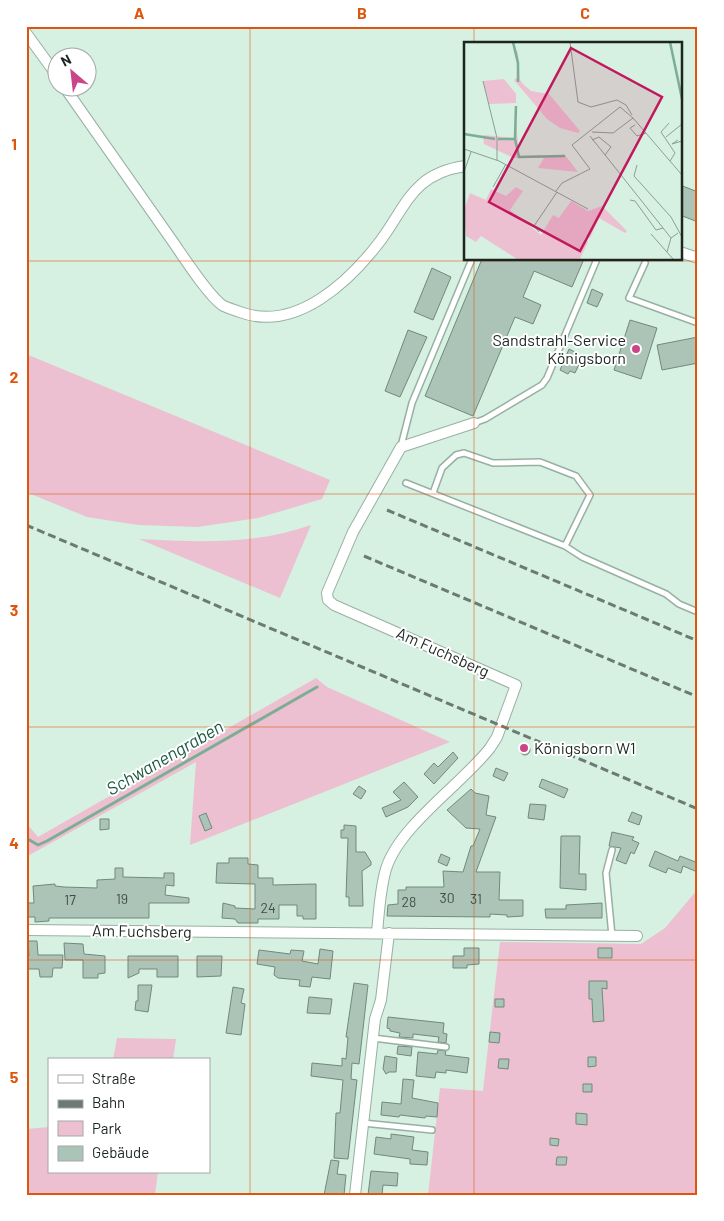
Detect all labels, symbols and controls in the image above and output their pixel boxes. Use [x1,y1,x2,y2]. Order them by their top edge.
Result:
text: A [134,3,145,22]
text: B [357,3,367,22]
text: C [580,3,590,22]
inset map [464,42,682,260]
north arrow [48,48,98,98]
text: N [58,50,74,70]
text: 1 [11,134,17,153]
place label: Sandstrahl-Service Königsborn [493,330,626,367]
marker: Sandstrahl-Service Königsborn [630,343,642,355]
text: 2 [10,367,19,386]
text: 3 [10,600,18,619]
street label: Am Fuchsberg [394,623,493,680]
water label: Schwanengraben [102,715,227,800]
place label: Königsborn W1 [534,738,636,757]
marker: Königsborn W1 [518,742,530,754]
text: 4 [9,833,19,852]
house number: 30 [439,889,455,906]
house number: 19 [116,890,128,907]
house number: 31 [470,890,482,907]
house number: 17 [64,891,76,908]
house number: 28 [402,893,416,910]
house number: 24 [260,899,276,916]
street label: Am Fuchsberg [92,920,192,941]
legend [48,1058,210,1174]
text: 5 [10,1067,19,1086]
text: Straße [92,1069,136,1087]
text: Bahn [92,1093,125,1111]
text: Park [92,1119,122,1137]
text: Gebäude [92,1143,149,1161]

